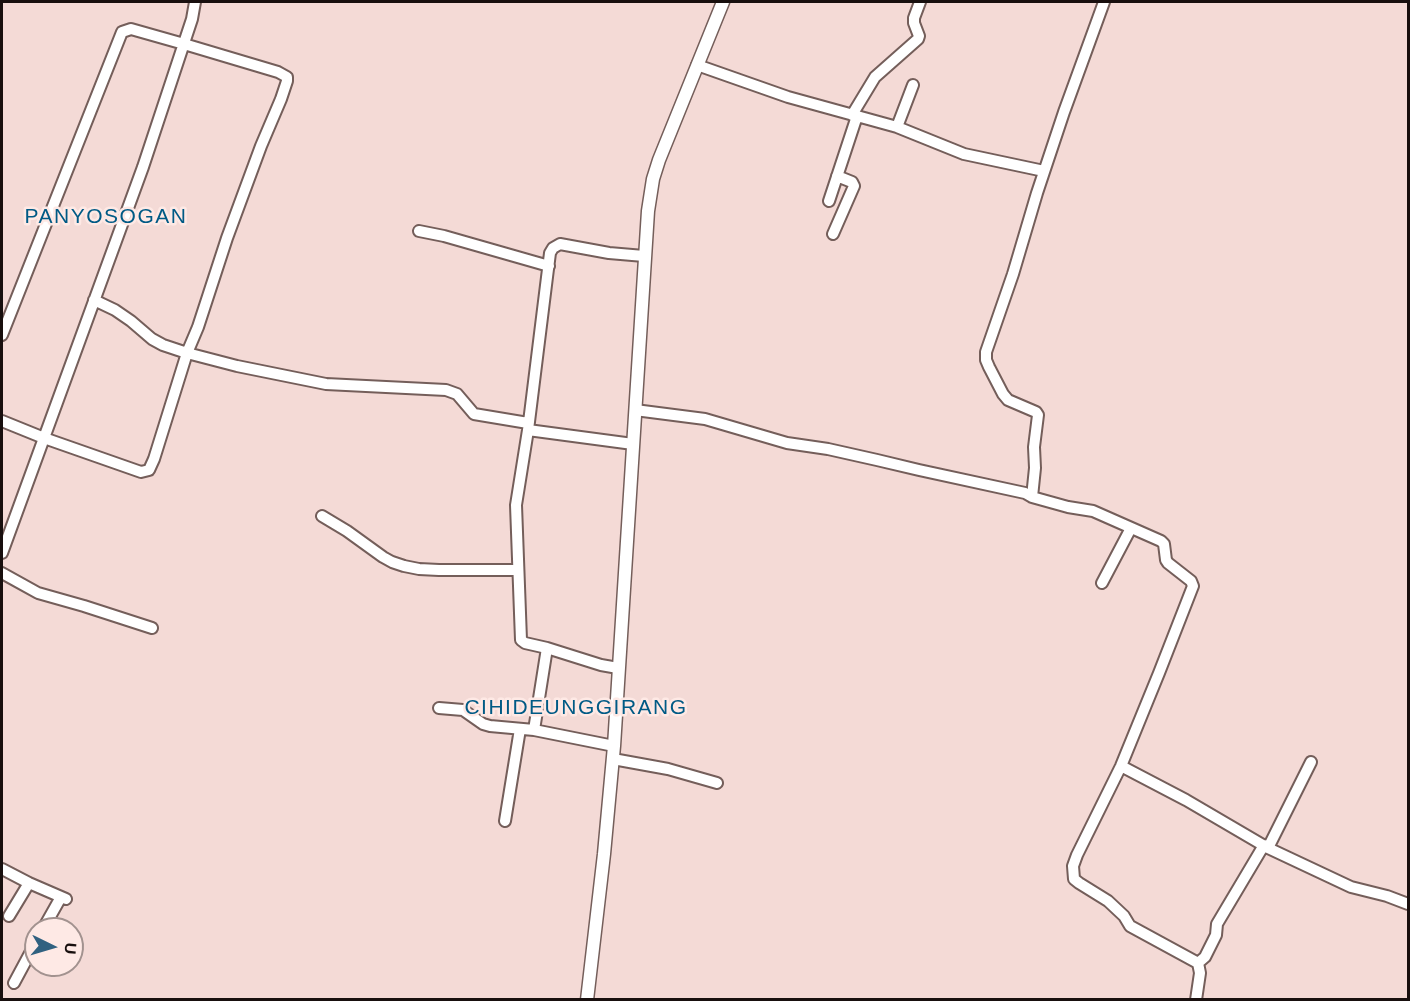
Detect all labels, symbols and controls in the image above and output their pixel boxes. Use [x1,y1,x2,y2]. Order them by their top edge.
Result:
district label: PANYOSOGAN [25,204,187,230]
district label: CIHIDEUNGGIRANG [464,695,688,721]
north arrow [24,917,84,977]
text: U [61,942,79,955]

